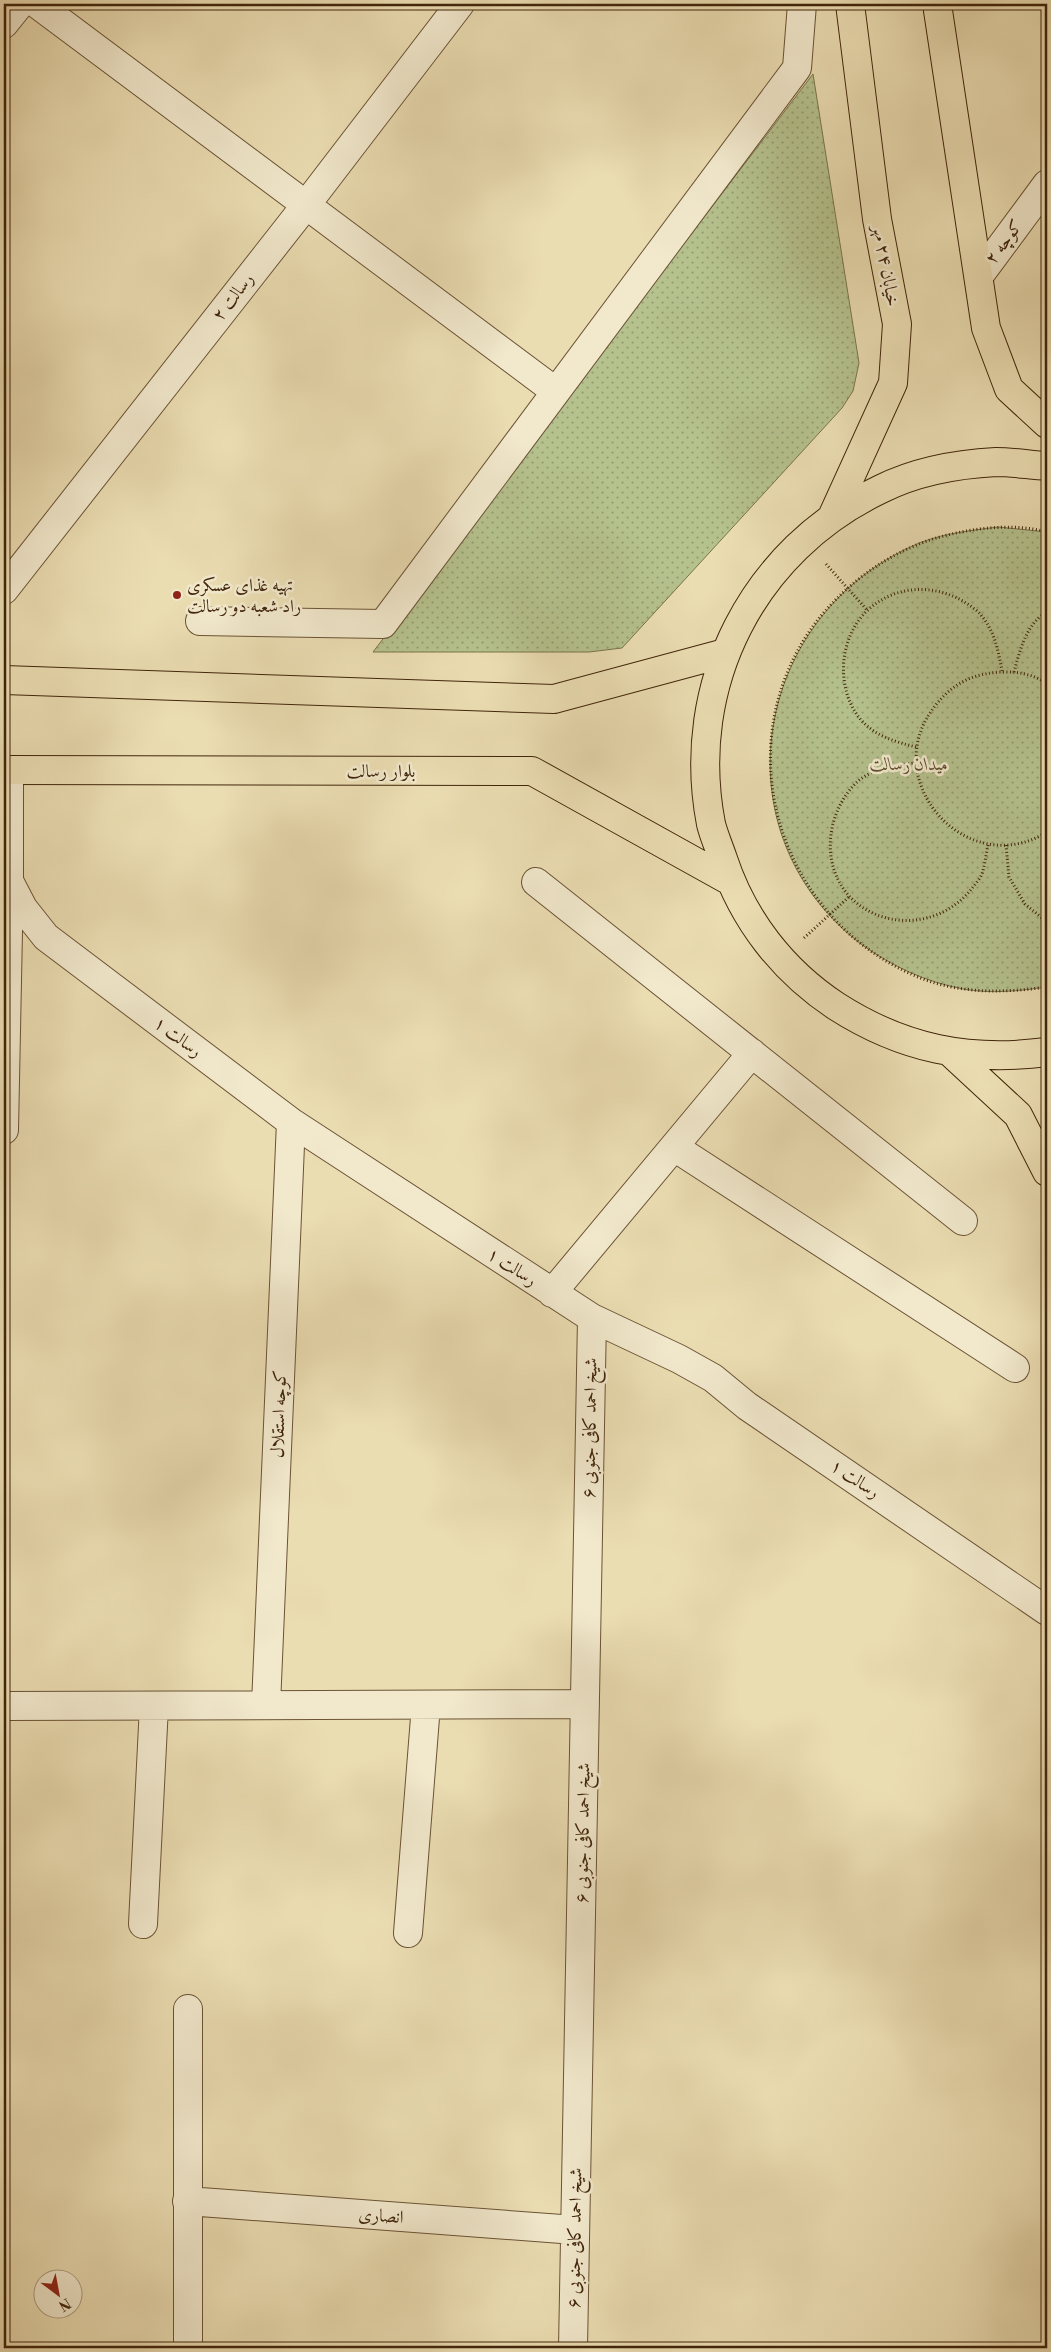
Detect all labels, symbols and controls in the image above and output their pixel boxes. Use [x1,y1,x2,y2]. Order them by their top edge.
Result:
street label: کوچه ۲ [980,215,1029,270]
street label: خیابان ۲۴ مهر [867,222,904,309]
street label: رسالت ۲ [207,268,259,326]
place label: تهیه غذای عسکری راد شعبه دو رسالت [187,574,301,618]
marker: تهیه غذای عسکری راد شعبه دو رسالت [171,589,183,601]
park label: میدان رسالت [870,753,948,776]
street label: بلوار رسالت [346,760,416,783]
street label: رسالت ۱ [149,1011,207,1063]
street label: رسالت ۱ [483,1242,541,1292]
street label: شیخ احمد کافی جنوبی ۶ [577,1357,607,1499]
street label: کوچه استقلال [266,1370,293,1458]
street label: رسالت ۱ [826,1454,884,1504]
street label: شیخ احمد کافی جنوبی ۶ [570,1762,600,1904]
street label: شیخ احمد کافی جنوبی ۶ [562,2167,592,2309]
street label: انصاری [358,2203,405,2229]
north arrow [32,2270,82,2320]
text: N [55,2294,74,2315]

